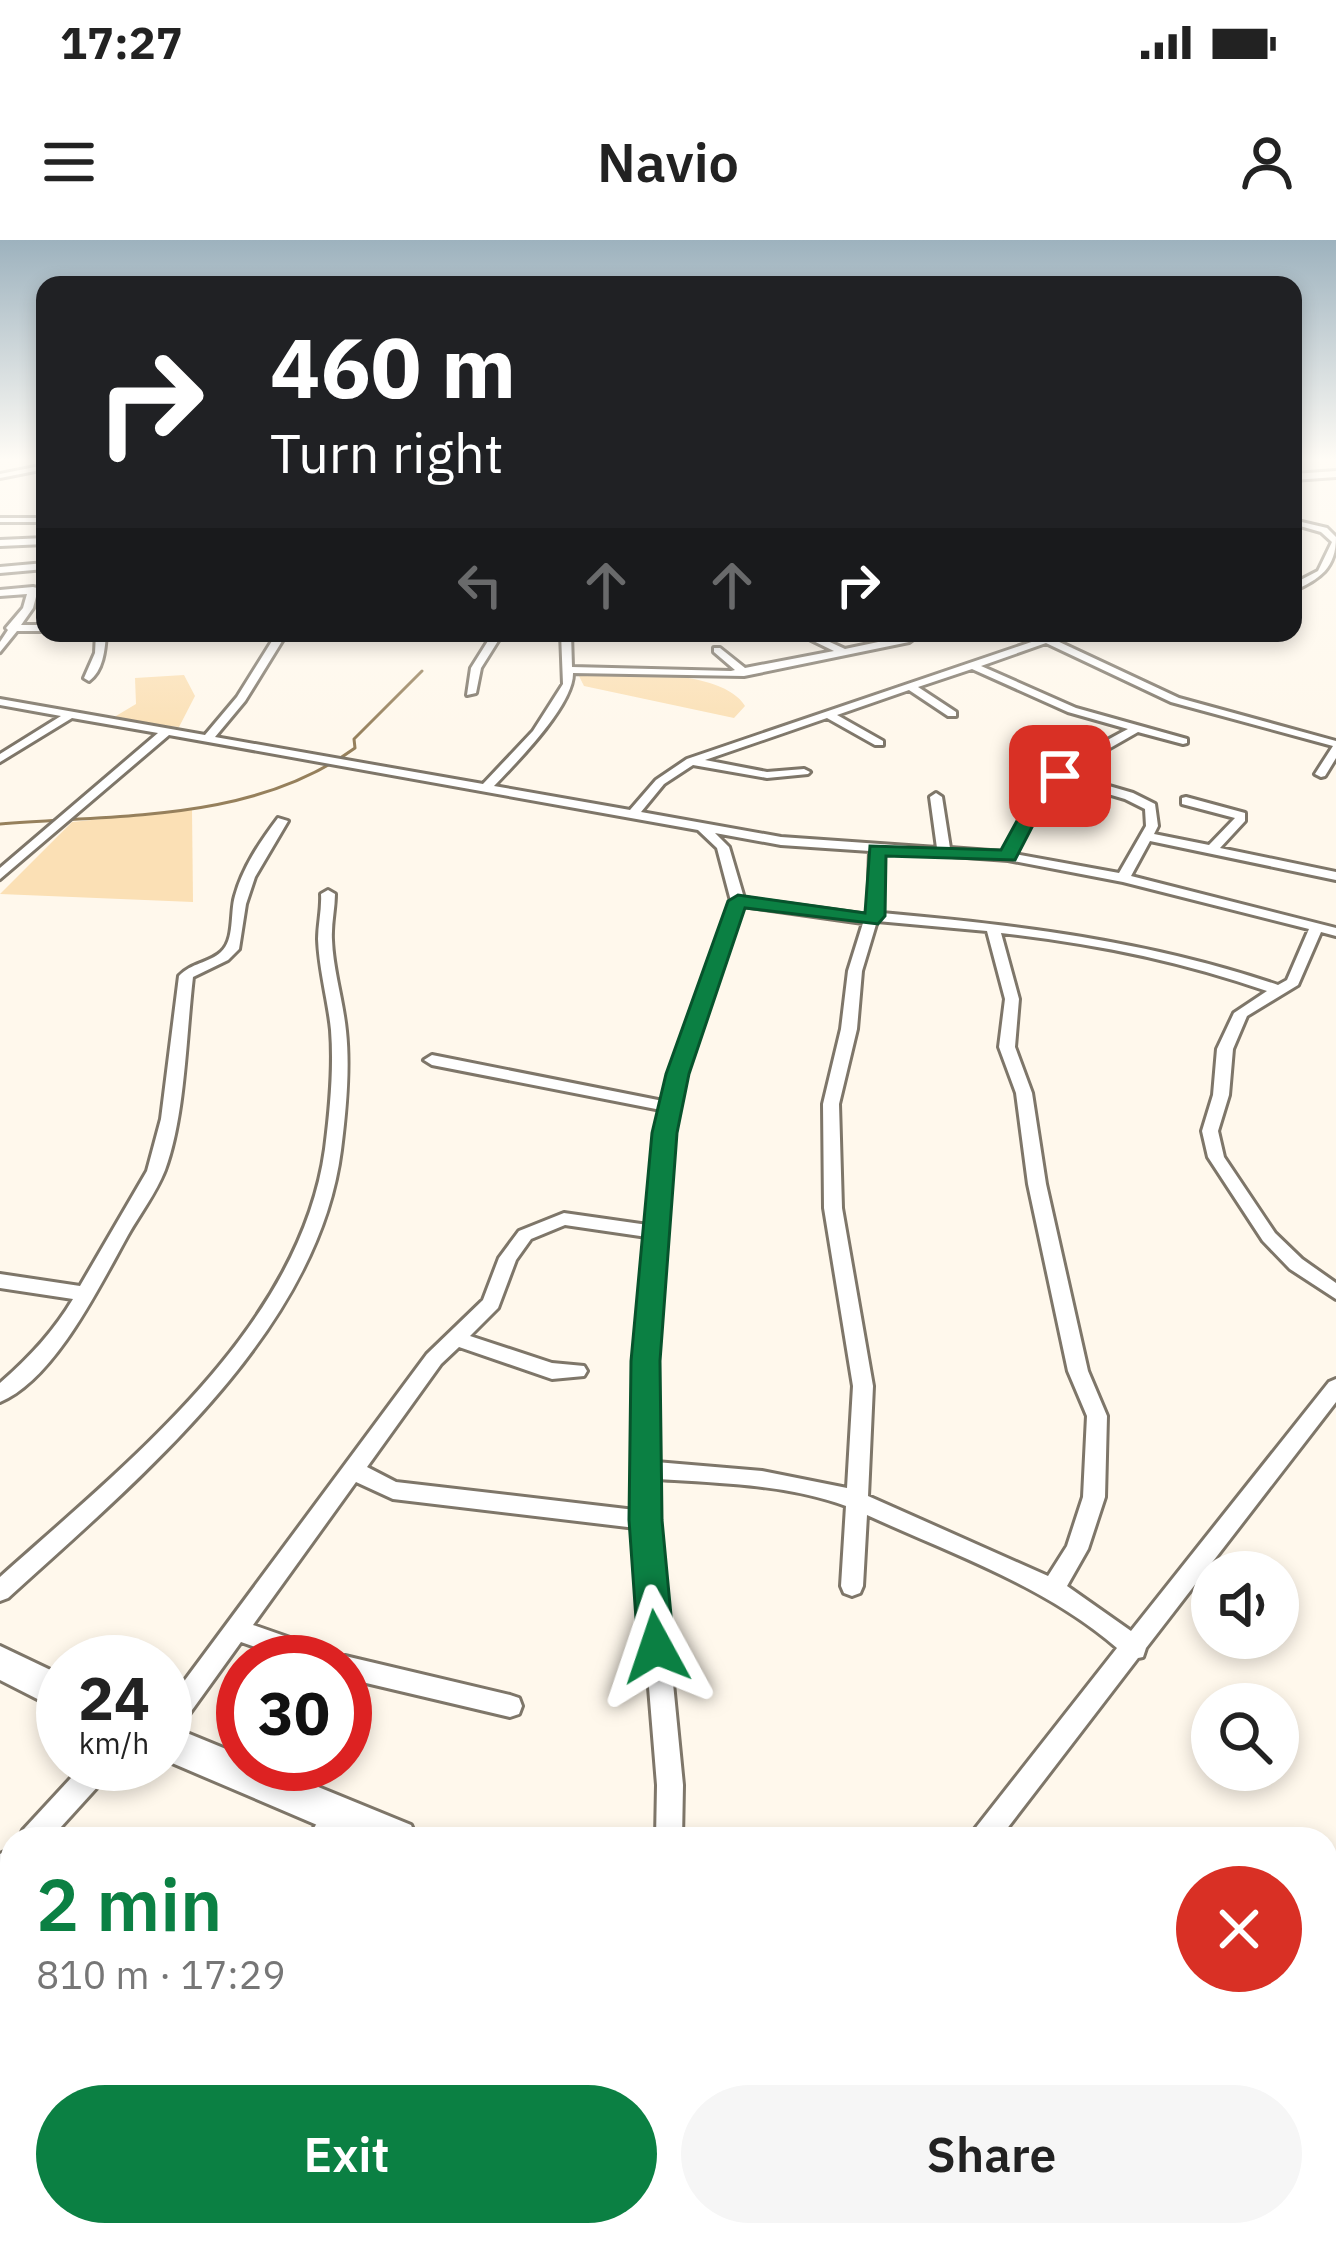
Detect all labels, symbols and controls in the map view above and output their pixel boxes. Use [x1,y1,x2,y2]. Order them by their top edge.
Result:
text: 17:27 [60,13,183,71]
text: Navio [597,127,739,197]
icon: menu [36,129,102,195]
icon: person [1234,129,1300,195]
text: 460 m [270,312,516,421]
icon: right [72,324,228,480]
text: Turn right [270,418,504,488]
icon: left [447,552,513,618]
icon: ahead [573,552,639,618]
icon: ahead [699,552,765,618]
icon: right [825,552,891,618]
pin [1009,725,1111,827]
icon: arrive [1027,743,1093,809]
map controls [1191,1551,1299,1791]
button: sound [1191,1551,1299,1659]
position arrow [593,1584,719,1710]
speed limit sign: 30 [216,1635,372,1791]
text: 24 [78,1658,150,1737]
button: search [1191,1683,1299,1791]
text: km/h [79,1723,149,1762]
text: 2 min [36,1857,222,1951]
button: close [1176,1866,1302,1992]
text: 810 m · 17:29 [36,1949,286,2000]
button: Exit [36,2085,657,2223]
button: Share [681,2085,1302,2223]

